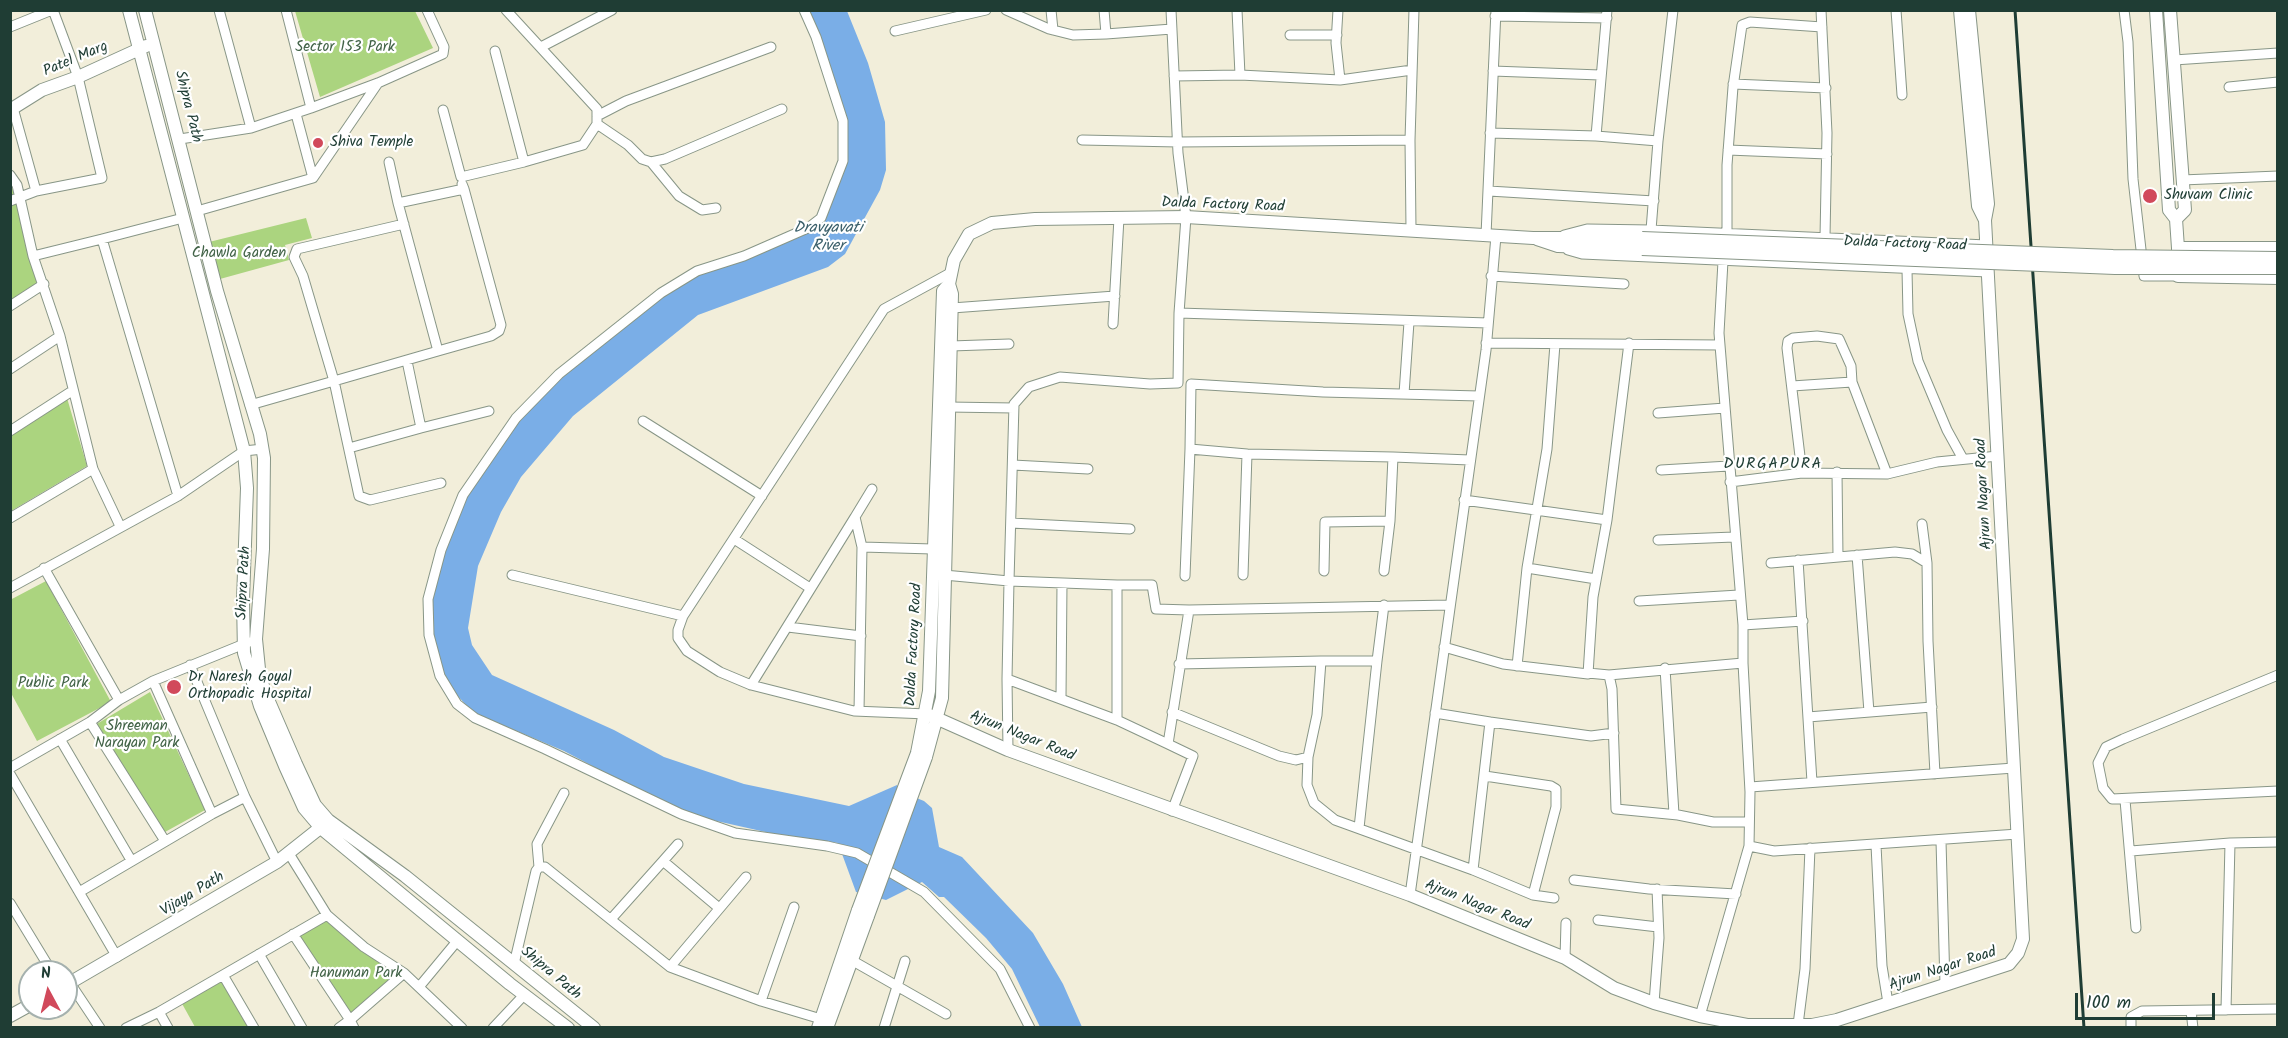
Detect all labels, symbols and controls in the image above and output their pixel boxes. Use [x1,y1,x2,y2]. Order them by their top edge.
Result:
street label: Patel Marg [41,38,111,82]
park label: Sector 153 Park [295,39,395,57]
street label: Shipra Path [169,69,205,145]
place label: Shiva Temple [330,134,413,152]
marker: Shiva Temple [311,136,325,150]
marker: Shuvam Clinic [2141,187,2159,205]
place label: Shuvam Clinic [2164,187,2253,205]
street label: Dalda Factory Road [1161,195,1285,217]
water label: Dravyavati River [793,219,863,257]
street label: Dalda Factory Road [1843,234,1967,256]
park label: Chawla Garden [192,245,286,263]
street label: Ajrun Nagar Road [1973,438,1997,550]
district label: DURGAPURA [1723,455,1823,475]
street label: Shipra Path [234,546,256,620]
street label: Dalda Factory Road [903,583,927,707]
place label: Dr Naresh Goyal Orthopadic Hospital [188,669,311,704]
park label: Public Park [18,675,88,693]
marker: Dr Naresh Goyal Orthopadic Hospital [165,678,183,696]
street label: Ajrun Nagar Road [967,708,1077,766]
park label: Shreeman Narayan Park [95,718,179,753]
street label: Vijaya Path [158,869,228,921]
street label: Ajrun Nagar Road [1422,877,1532,935]
street label: Shipra Path [516,943,584,1005]
street label: Ajrun Nagar Road [1887,944,1999,996]
north arrow [18,960,78,1020]
text: N [39,961,53,987]
park label: Hanuman Park [310,965,402,983]
scale bar [2078,981,2218,1019]
text: 100 m [2086,989,2131,1018]

